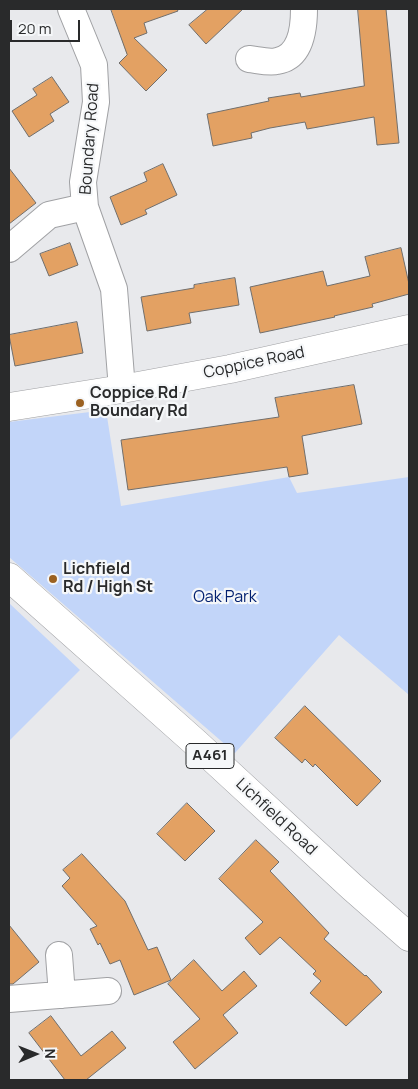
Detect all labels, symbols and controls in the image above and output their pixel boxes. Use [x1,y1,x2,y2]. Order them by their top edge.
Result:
scale bar [12,10,82,42]
text: 20 m [18,18,51,39]
street label: Boundary Road [77,83,103,195]
street label: Coppice Road [202,343,306,383]
place label: Coppice Rd / Boundary Rd [90,384,188,422]
marker: Coppice Rd / Boundary Rd [74,397,86,409]
place label: Lichfield Rd / High St [63,560,153,598]
marker: Lichfield Rd / High St [47,573,59,585]
park label: Oak Park [193,588,257,608]
road number: A461 [186,744,234,768]
street label: Lichfield Road [232,775,320,859]
north arrow [10,1029,60,1079]
text: N [41,1049,60,1059]

